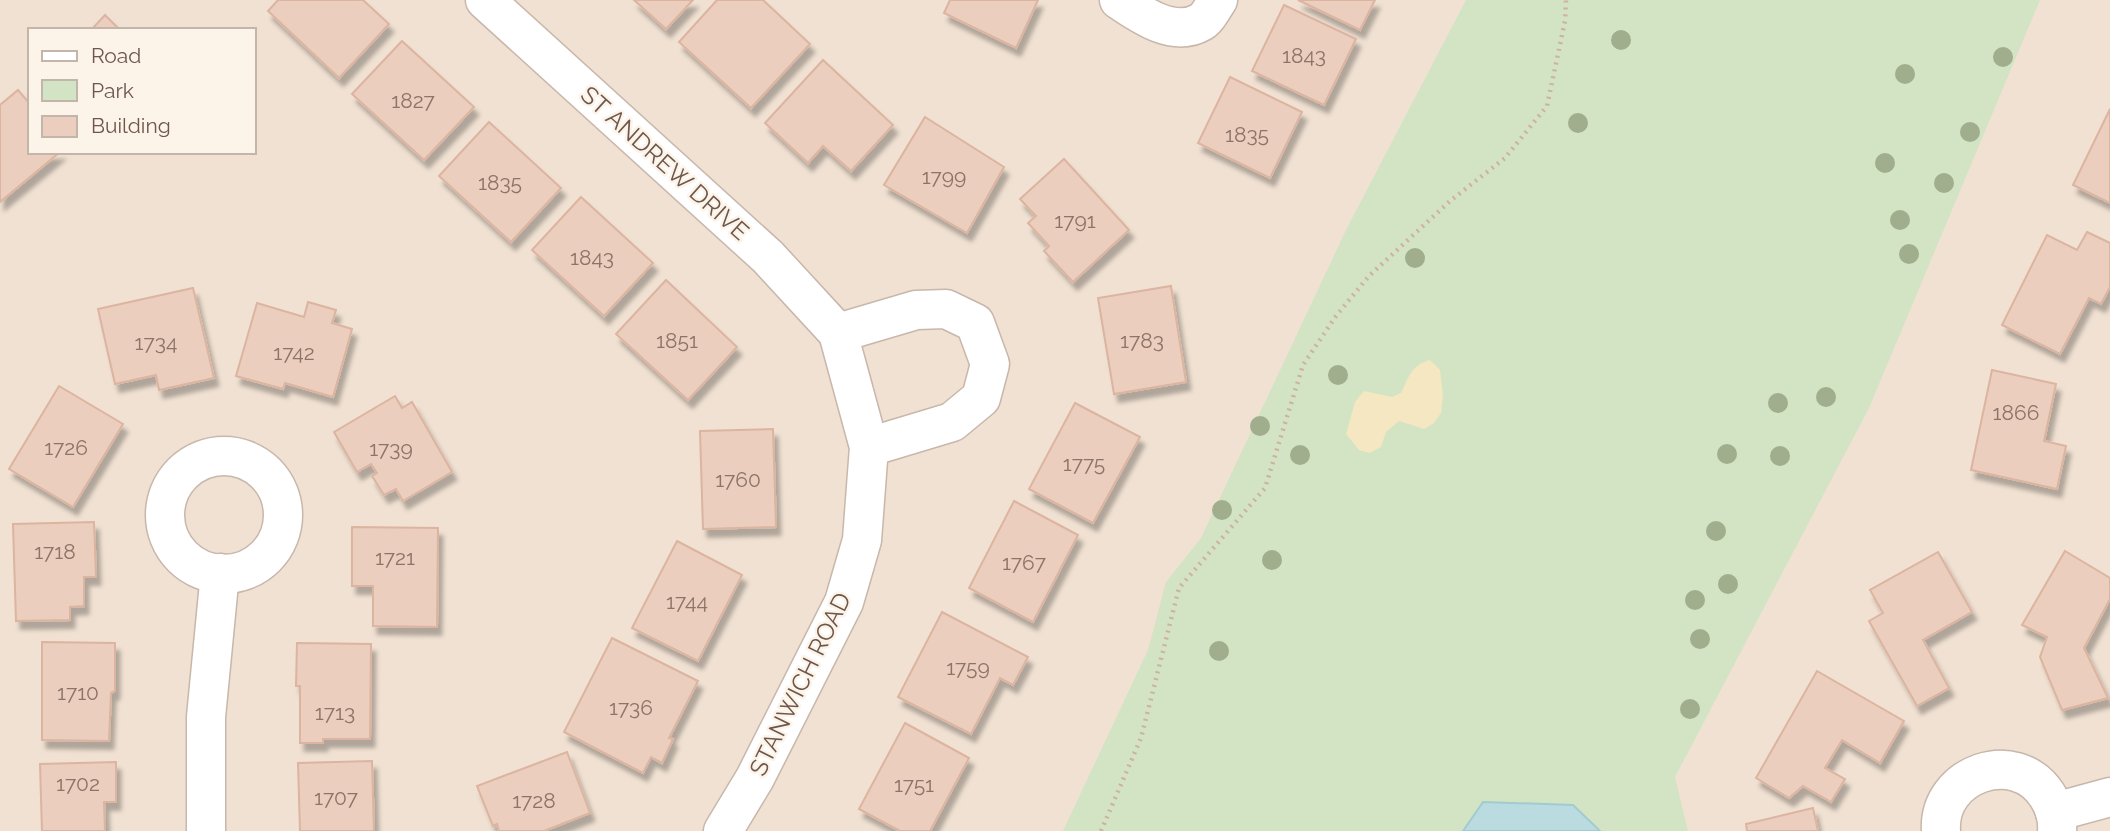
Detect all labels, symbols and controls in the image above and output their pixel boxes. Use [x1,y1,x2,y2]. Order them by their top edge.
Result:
legend [28,28,256,154]
text: Road [91,43,141,68]
house number: 1843 [1282,43,1326,68]
text: Park [91,78,134,103]
street label: ST ANDREW DRIVE [575,80,755,246]
house number: 1827 [391,88,436,113]
text: Building [91,113,171,138]
house number: 1835 [1225,122,1269,147]
house number: 1799 [922,164,966,189]
house number: 1835 [478,170,522,195]
house number: 1791 [1054,208,1096,233]
house number: 1843 [570,245,614,270]
house number: 1851 [656,328,698,353]
house number: 1783 [1120,328,1164,353]
house number: 1734 [135,330,177,355]
house number: 1742 [273,340,315,365]
house number: 1866 [1993,400,2039,425]
house number: 1726 [44,435,88,460]
house number: 1739 [369,436,413,461]
house number: 1775 [1063,451,1105,476]
house number: 1760 [715,467,761,492]
house number: 1718 [34,539,76,564]
house number: 1721 [375,545,415,570]
house number: 1767 [1002,550,1047,575]
street label: STANWICH ROAD [743,588,857,780]
house number: 1744 [666,589,708,614]
house number: 1759 [946,655,990,680]
house number: 1710 [57,680,99,705]
house number: 1736 [609,695,653,720]
house number: 1713 [315,700,355,725]
house number: 1702 [56,771,100,796]
house number: 1751 [894,772,934,797]
house number: 1707 [314,785,359,810]
house number: 1728 [512,788,556,813]

